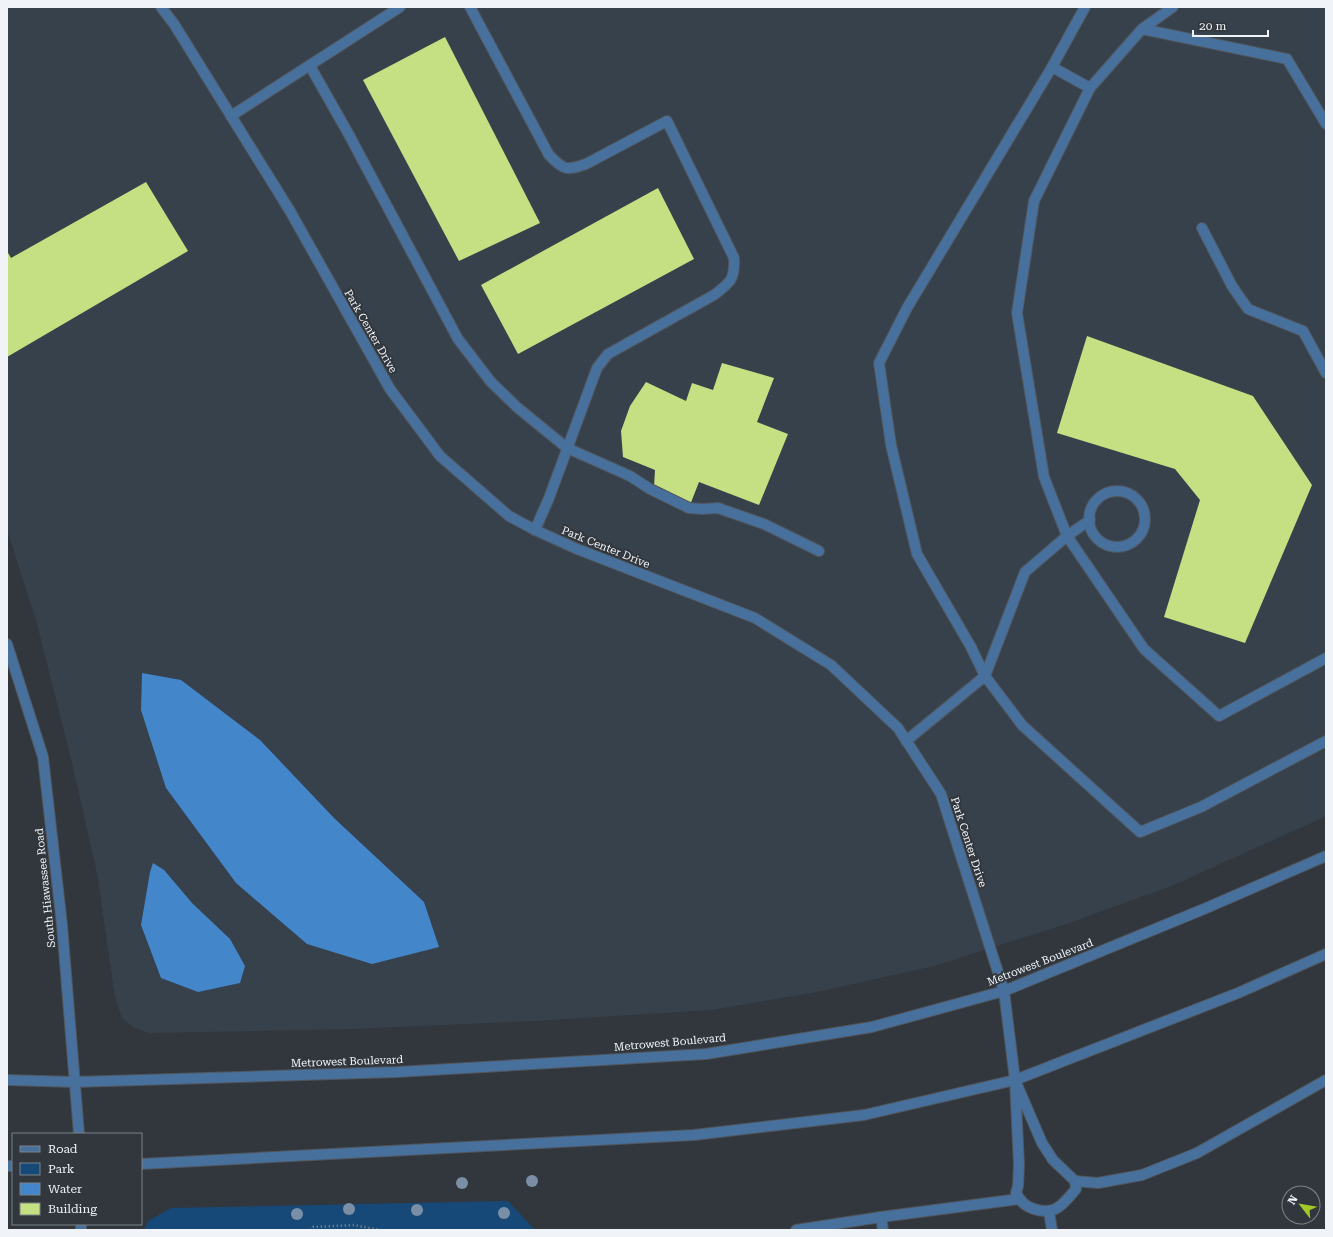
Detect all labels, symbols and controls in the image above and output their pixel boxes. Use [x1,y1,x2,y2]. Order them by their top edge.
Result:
scale bar [1193,12,1268,38]
text: 20 m [1199,19,1226,33]
street label: Park Center Drive [341,287,400,375]
street label: Park Center Drive [560,524,652,571]
street label: Park Center Drive [948,795,989,889]
street label: South Hiawassee Road [33,827,58,948]
street label: Metrowest Boulevard [985,936,1095,989]
street label: Metrowest Boulevard [613,1031,727,1054]
street label: Metrowest Boulevard [291,1053,403,1070]
legend [12,1133,142,1225]
text: Road [48,1142,78,1156]
text: Park [48,1162,75,1176]
text: Water [48,1182,82,1196]
north arrow [1281,1185,1321,1225]
text: N [1285,1193,1301,1207]
text: Building [48,1202,97,1216]

